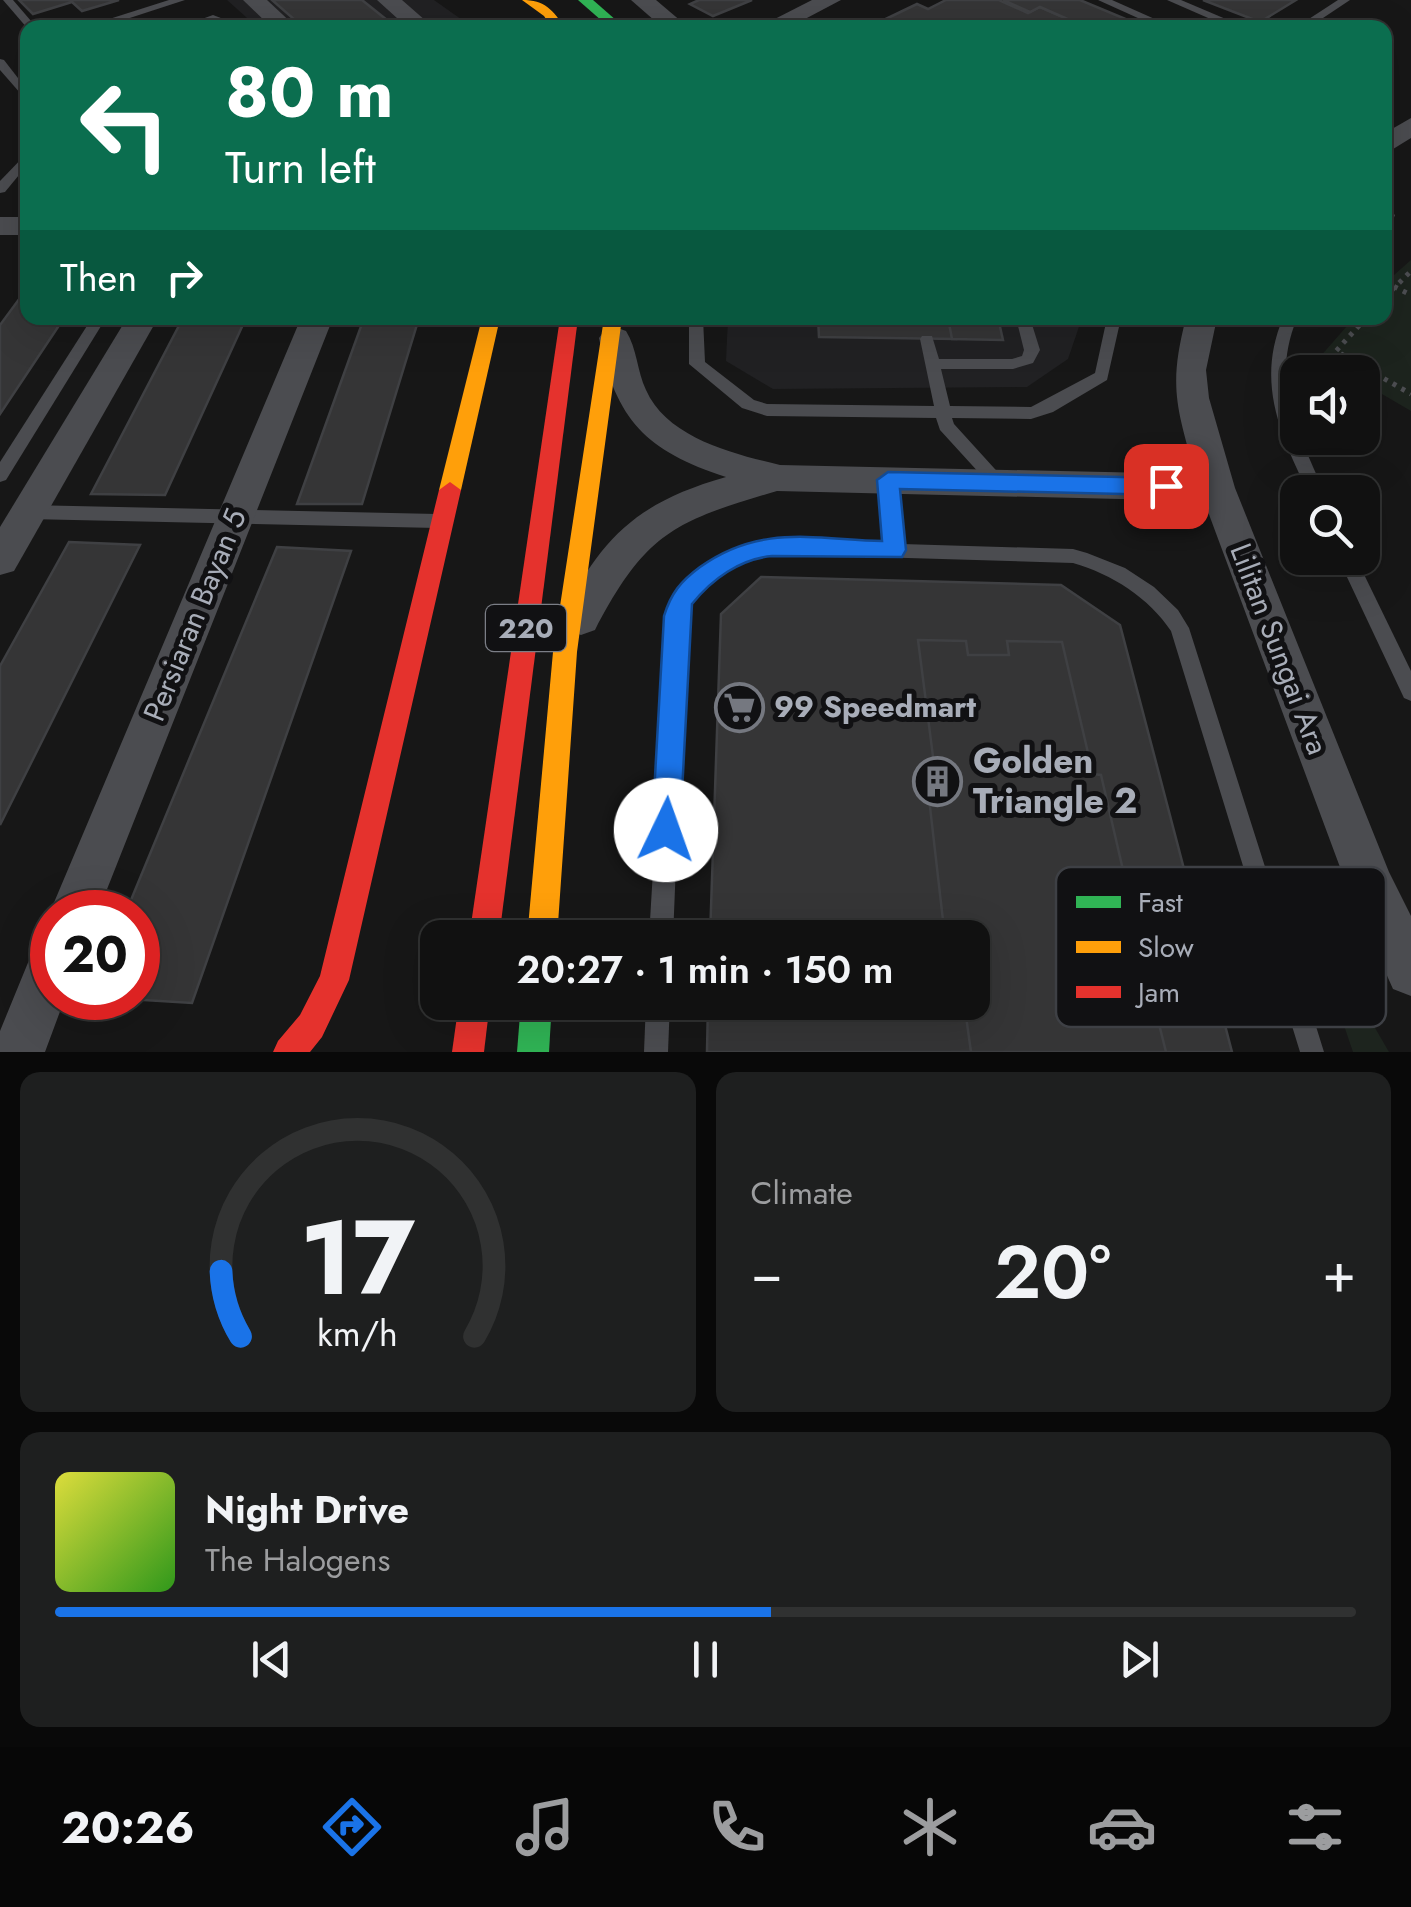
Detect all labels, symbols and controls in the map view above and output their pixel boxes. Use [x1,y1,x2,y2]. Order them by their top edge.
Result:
text: 80 m [225,42,394,143]
icon: left [60,60,190,190]
text: Turn left [225,135,376,200]
text: Then [60,250,137,305]
icon: right [157,250,212,305]
map controls [1280,355,1380,575]
button: sound [1280,355,1380,455]
pin [1124,444,1209,529]
icon: arrive [1139,459,1194,514]
button: search [1280,475,1380,575]
street label: Persiaran Bayan 5 [132,502,257,727]
street label: Lilitan Sungai Ara [1219,537,1340,761]
road number: 220 [486,605,566,651]
supermarket icon: 99 Speedmart [713,681,765,733]
place label: 99 Speedmart [774,685,976,728]
place label: Golden Triangle 2 [973,736,1137,826]
building icon: Golden Triangle 2 [912,755,964,807]
position arrow [614,778,718,882]
legend [1056,867,1386,1027]
text: Fast [1138,882,1183,923]
speed limit sign: 20 [30,890,160,1020]
text: Slow [1138,927,1194,968]
text: 20:27 · 1 min · 150 m [517,942,893,997]
text: Jam [1134,972,1180,1013]
text: Climate [751,1170,853,1216]
text: 17 [300,1183,416,1333]
text: 20° [994,1218,1111,1326]
text: − [751,1233,783,1313]
text: + [1322,1233,1356,1313]
text: km/h [317,1308,398,1359]
text: Night Drive [205,1482,409,1537]
text: The Halogens [205,1537,390,1583]
icon: previous [244,1632,299,1687]
icon: pause [678,1632,733,1687]
icon: next [1112,1632,1167,1687]
icon: directions [317,1792,387,1862]
icon: music [510,1792,580,1862]
icon: phone [702,1792,772,1862]
icon: climate [895,1792,965,1862]
icon: car [1087,1792,1157,1862]
icon: filters [1280,1792,1350,1862]
text: 20:26 [61,1795,195,1860]

